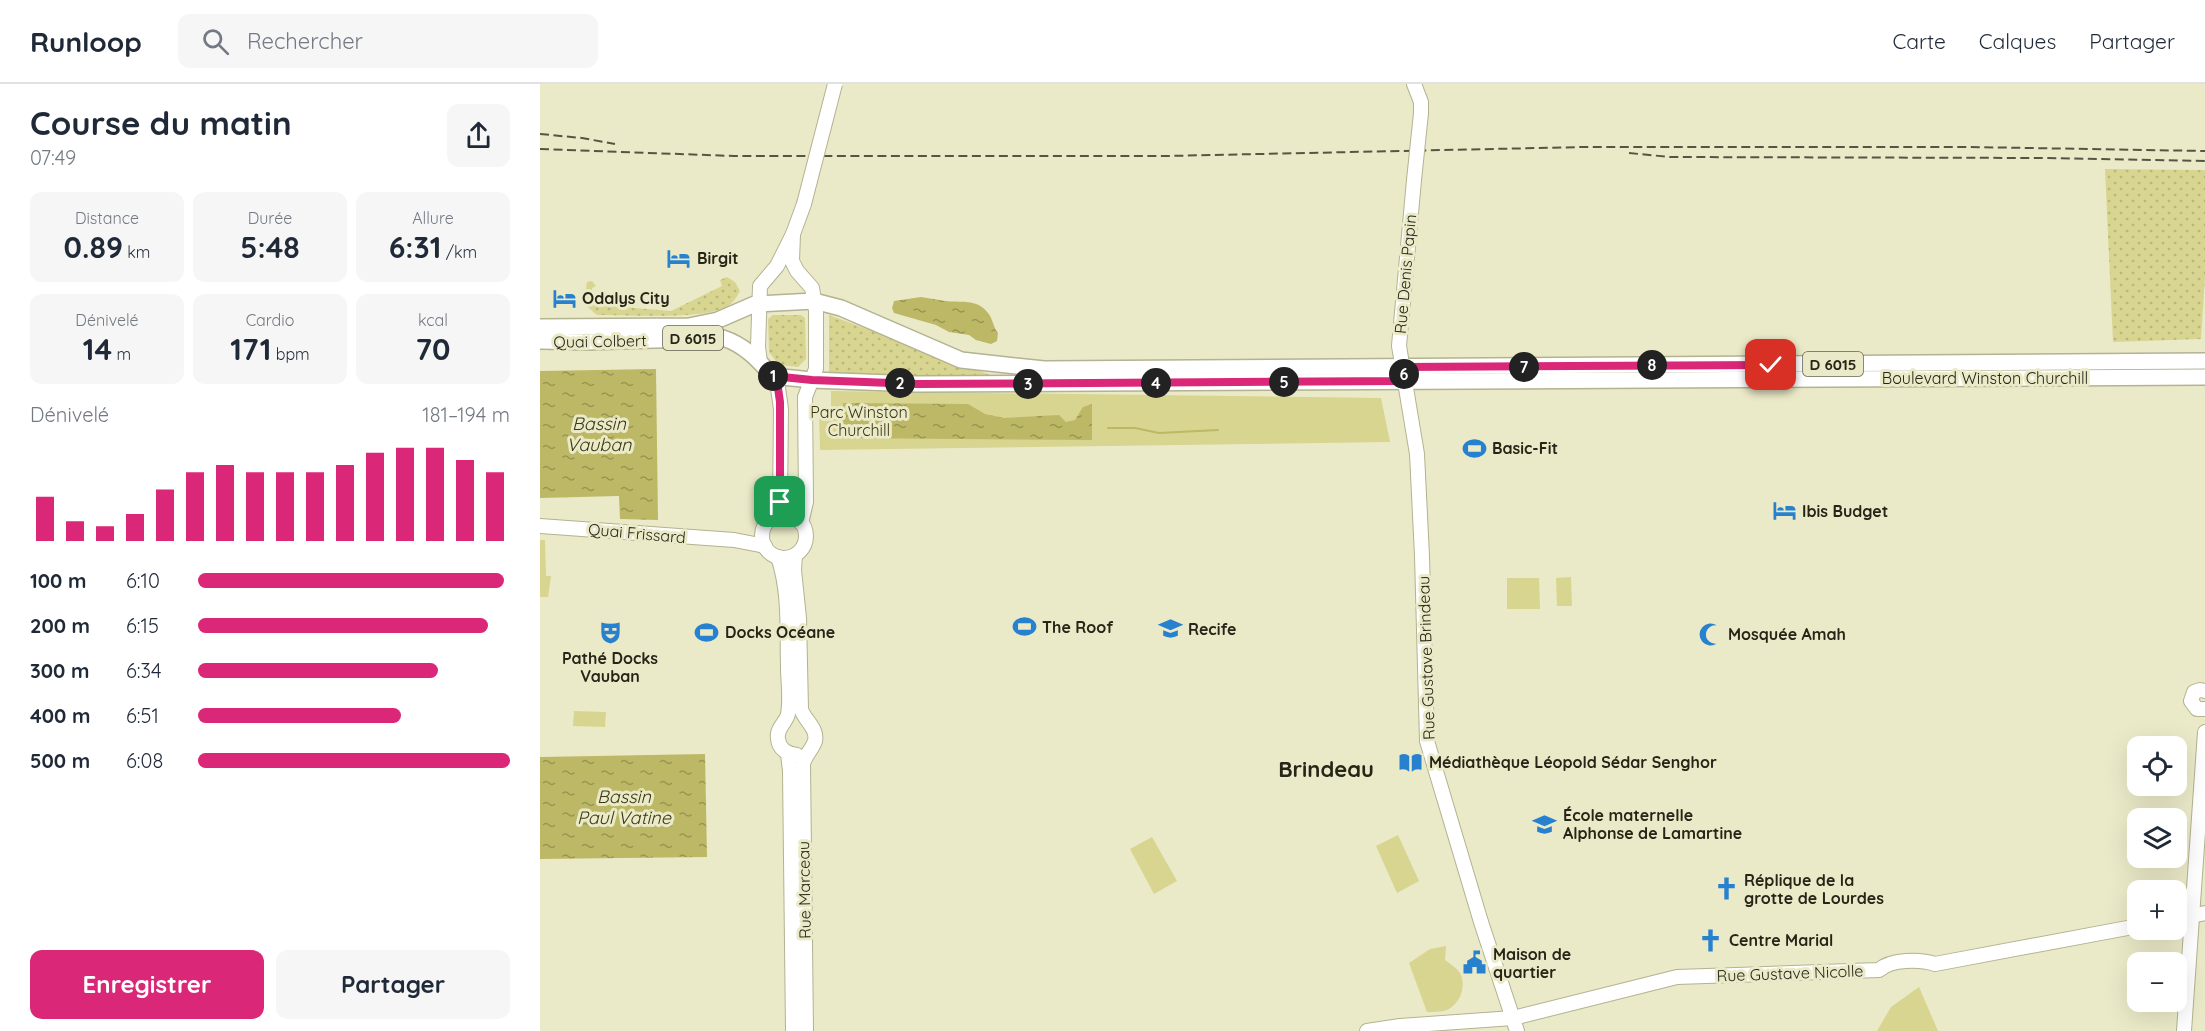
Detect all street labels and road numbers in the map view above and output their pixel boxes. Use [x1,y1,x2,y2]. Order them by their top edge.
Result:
street label: Rue Denis Papin [1390,213,1420,335]
road number: D 6015 [663,326,723,350]
street label: Quai Colbert [553,330,647,352]
road number: D 6015 [1803,352,1863,376]
street label: Boulevard Winston Churchill [1882,368,2088,388]
street label: Quai Frissard [587,519,687,547]
street label: Rue Gustave Brindeau [1413,576,1439,740]
street label: Rue Marceau [793,841,815,939]
street label: Rue Gustave Nicolle [1716,960,1864,986]

